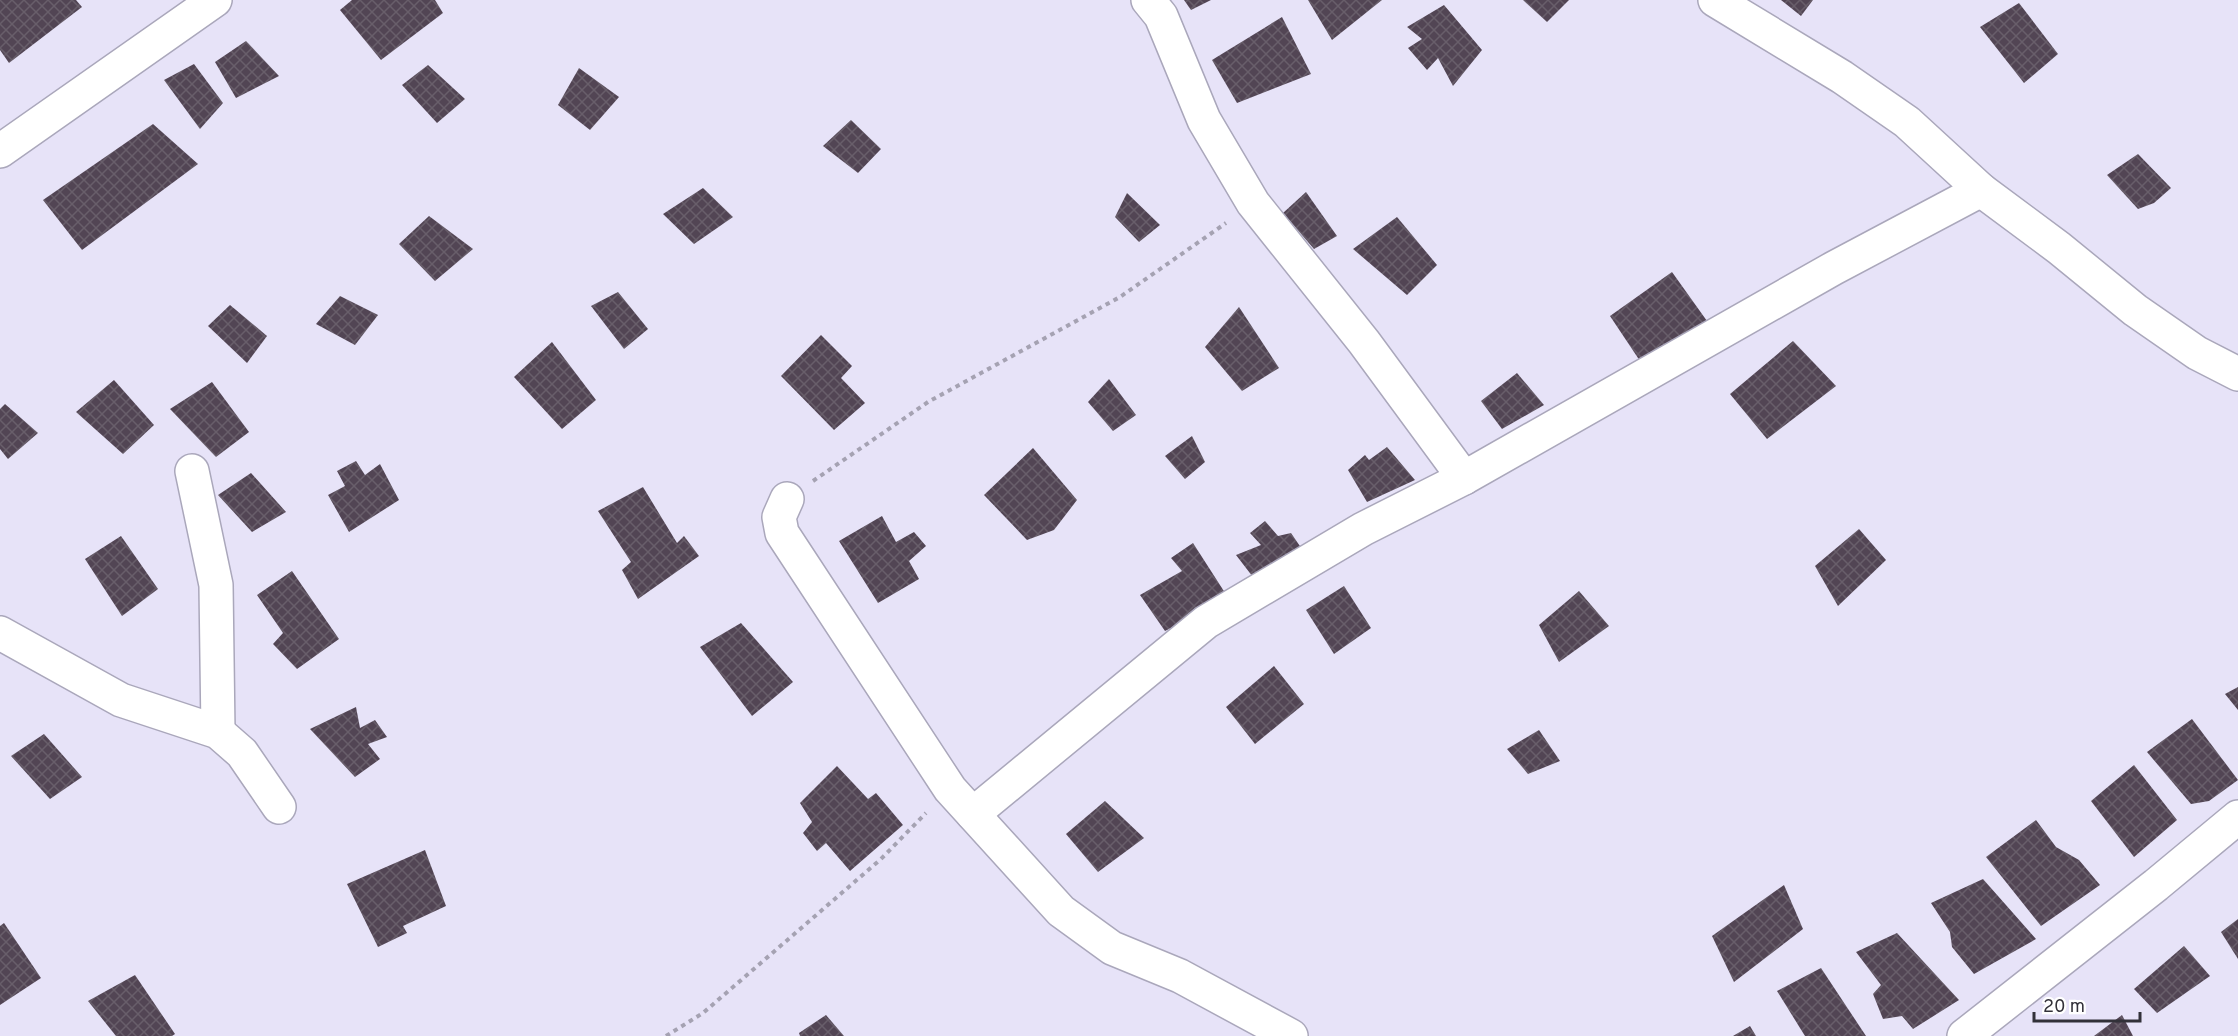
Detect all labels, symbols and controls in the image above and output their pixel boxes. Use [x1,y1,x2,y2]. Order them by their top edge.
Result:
scale bar [2034,985,2140,1023]
text: 20 m [2043,996,2085,1019]

